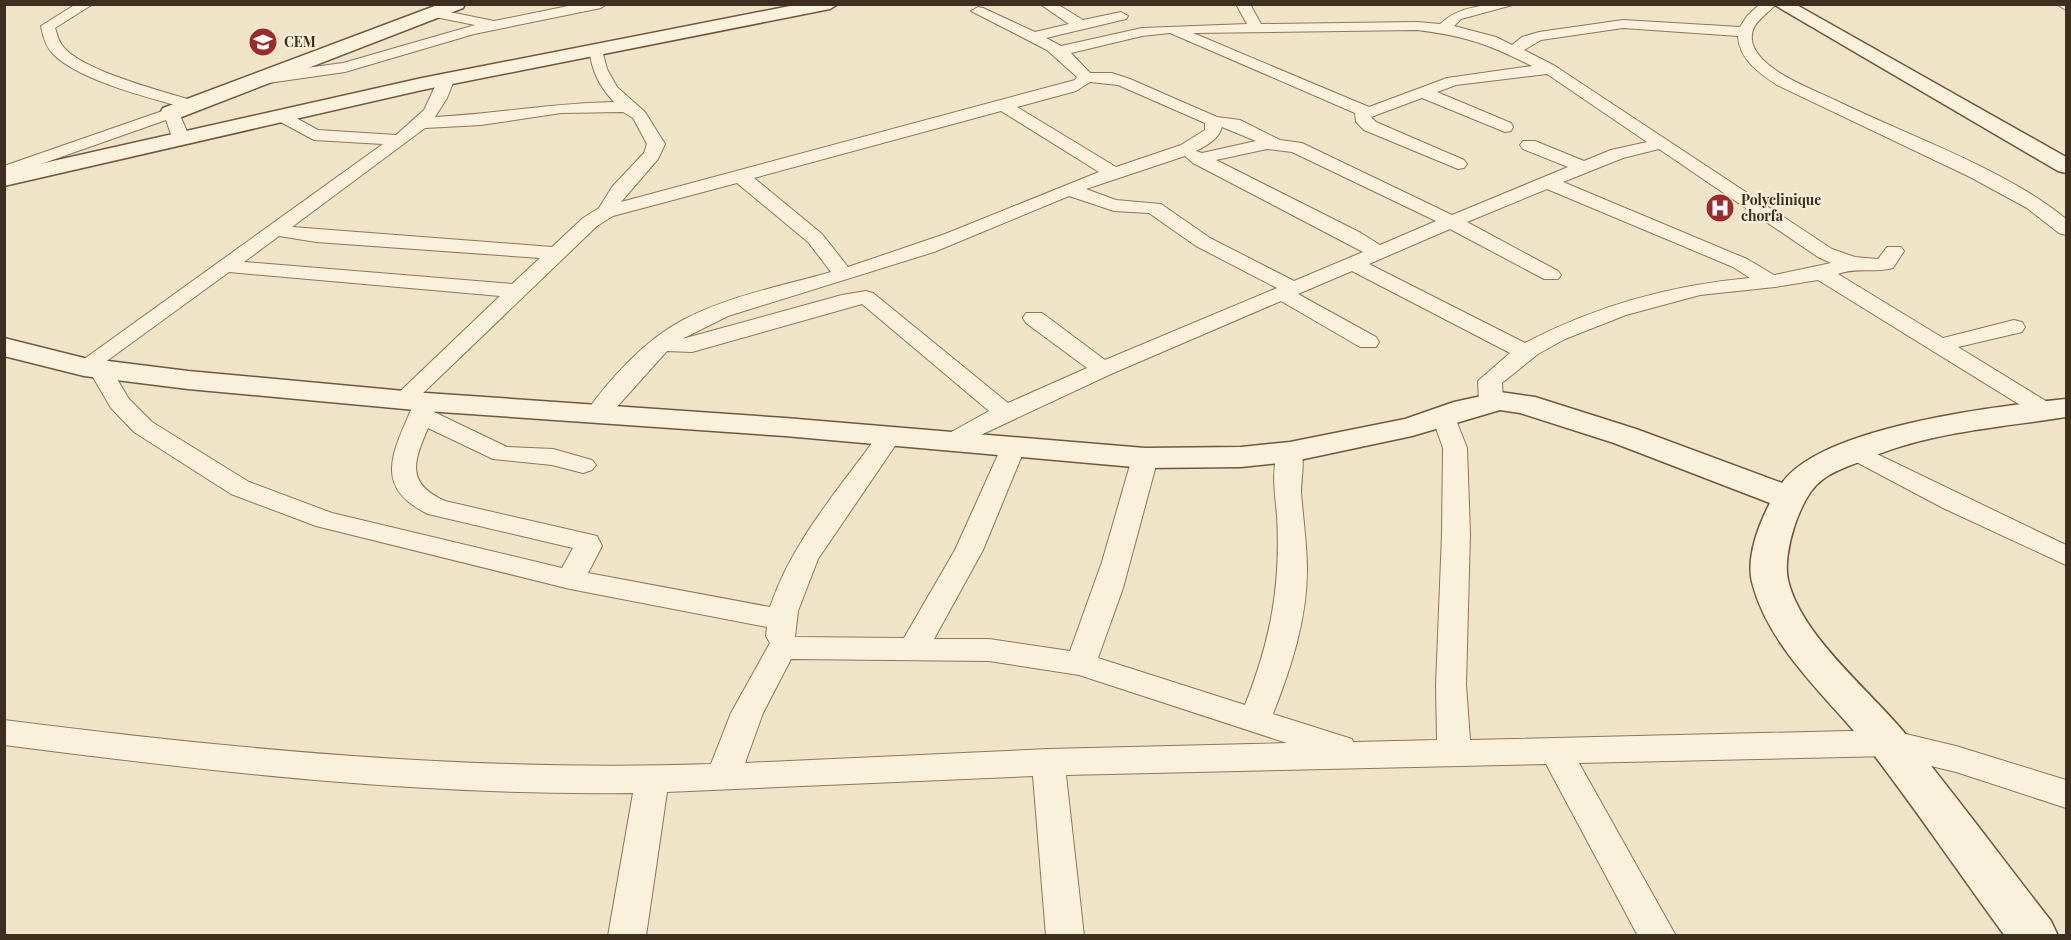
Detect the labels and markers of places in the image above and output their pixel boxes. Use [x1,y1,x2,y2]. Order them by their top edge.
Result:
school or university icon: CEM [247,26,279,58]
place label: CEM [284,32,316,51]
place label: Polyclinique chorfa [1741,190,1821,225]
hospital icon: Polyclinique chorfa [1704,192,1736,224]

